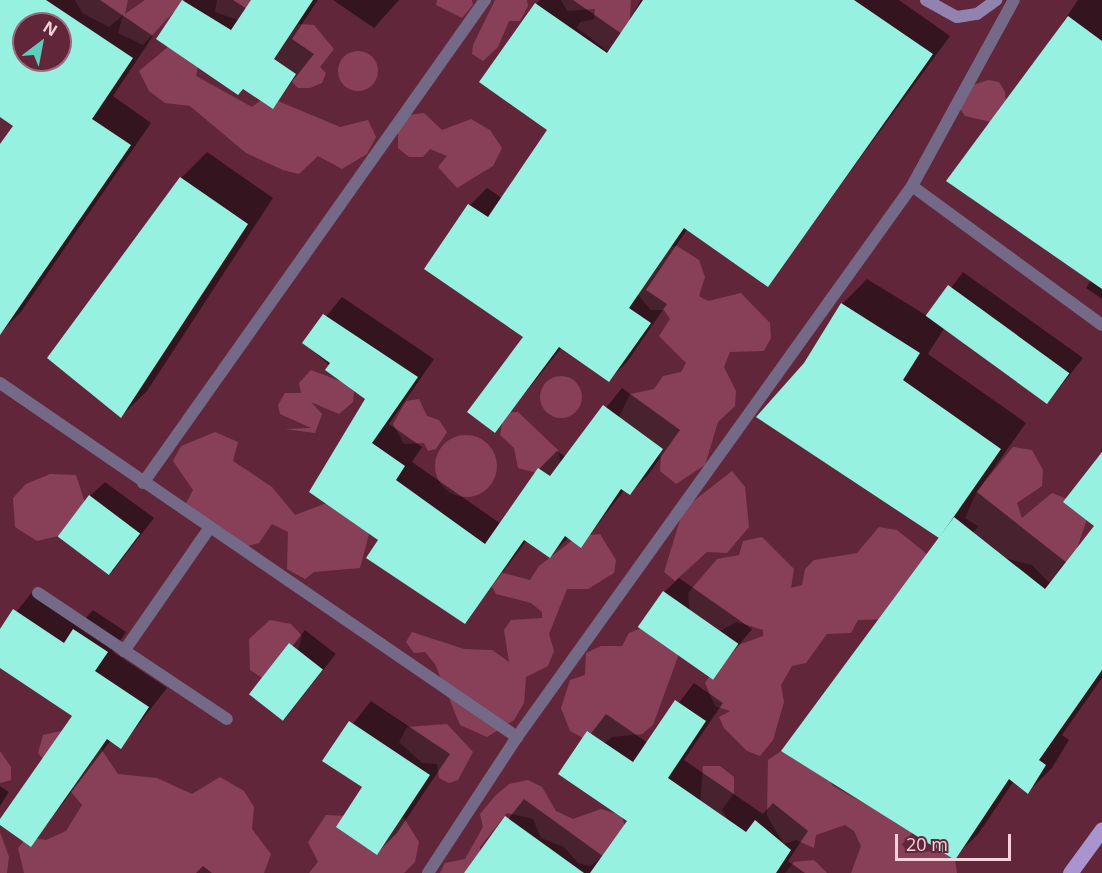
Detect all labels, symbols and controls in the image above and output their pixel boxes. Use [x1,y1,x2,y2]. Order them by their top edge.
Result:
north arrow [12,12,72,72]
text: N [39,16,62,41]
scale bar [898,822,1014,860]
text: 20 m [906,832,948,856]

